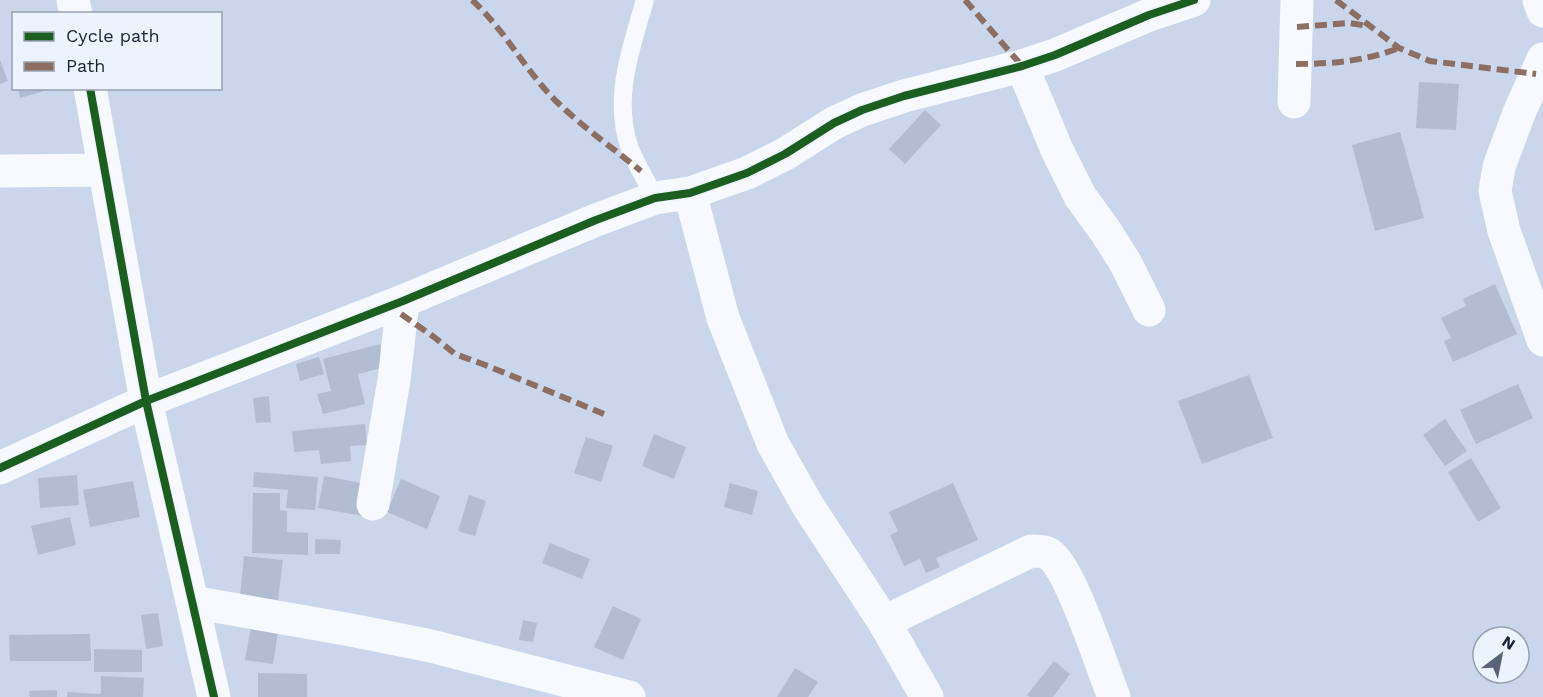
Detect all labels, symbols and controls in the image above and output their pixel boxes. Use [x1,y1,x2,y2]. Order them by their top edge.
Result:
legend [12,12,222,90]
text: Cycle path [66,25,160,46]
text: Path [66,55,106,76]
north arrow [1471,625,1531,685]
text: N [1499,632,1519,654]

